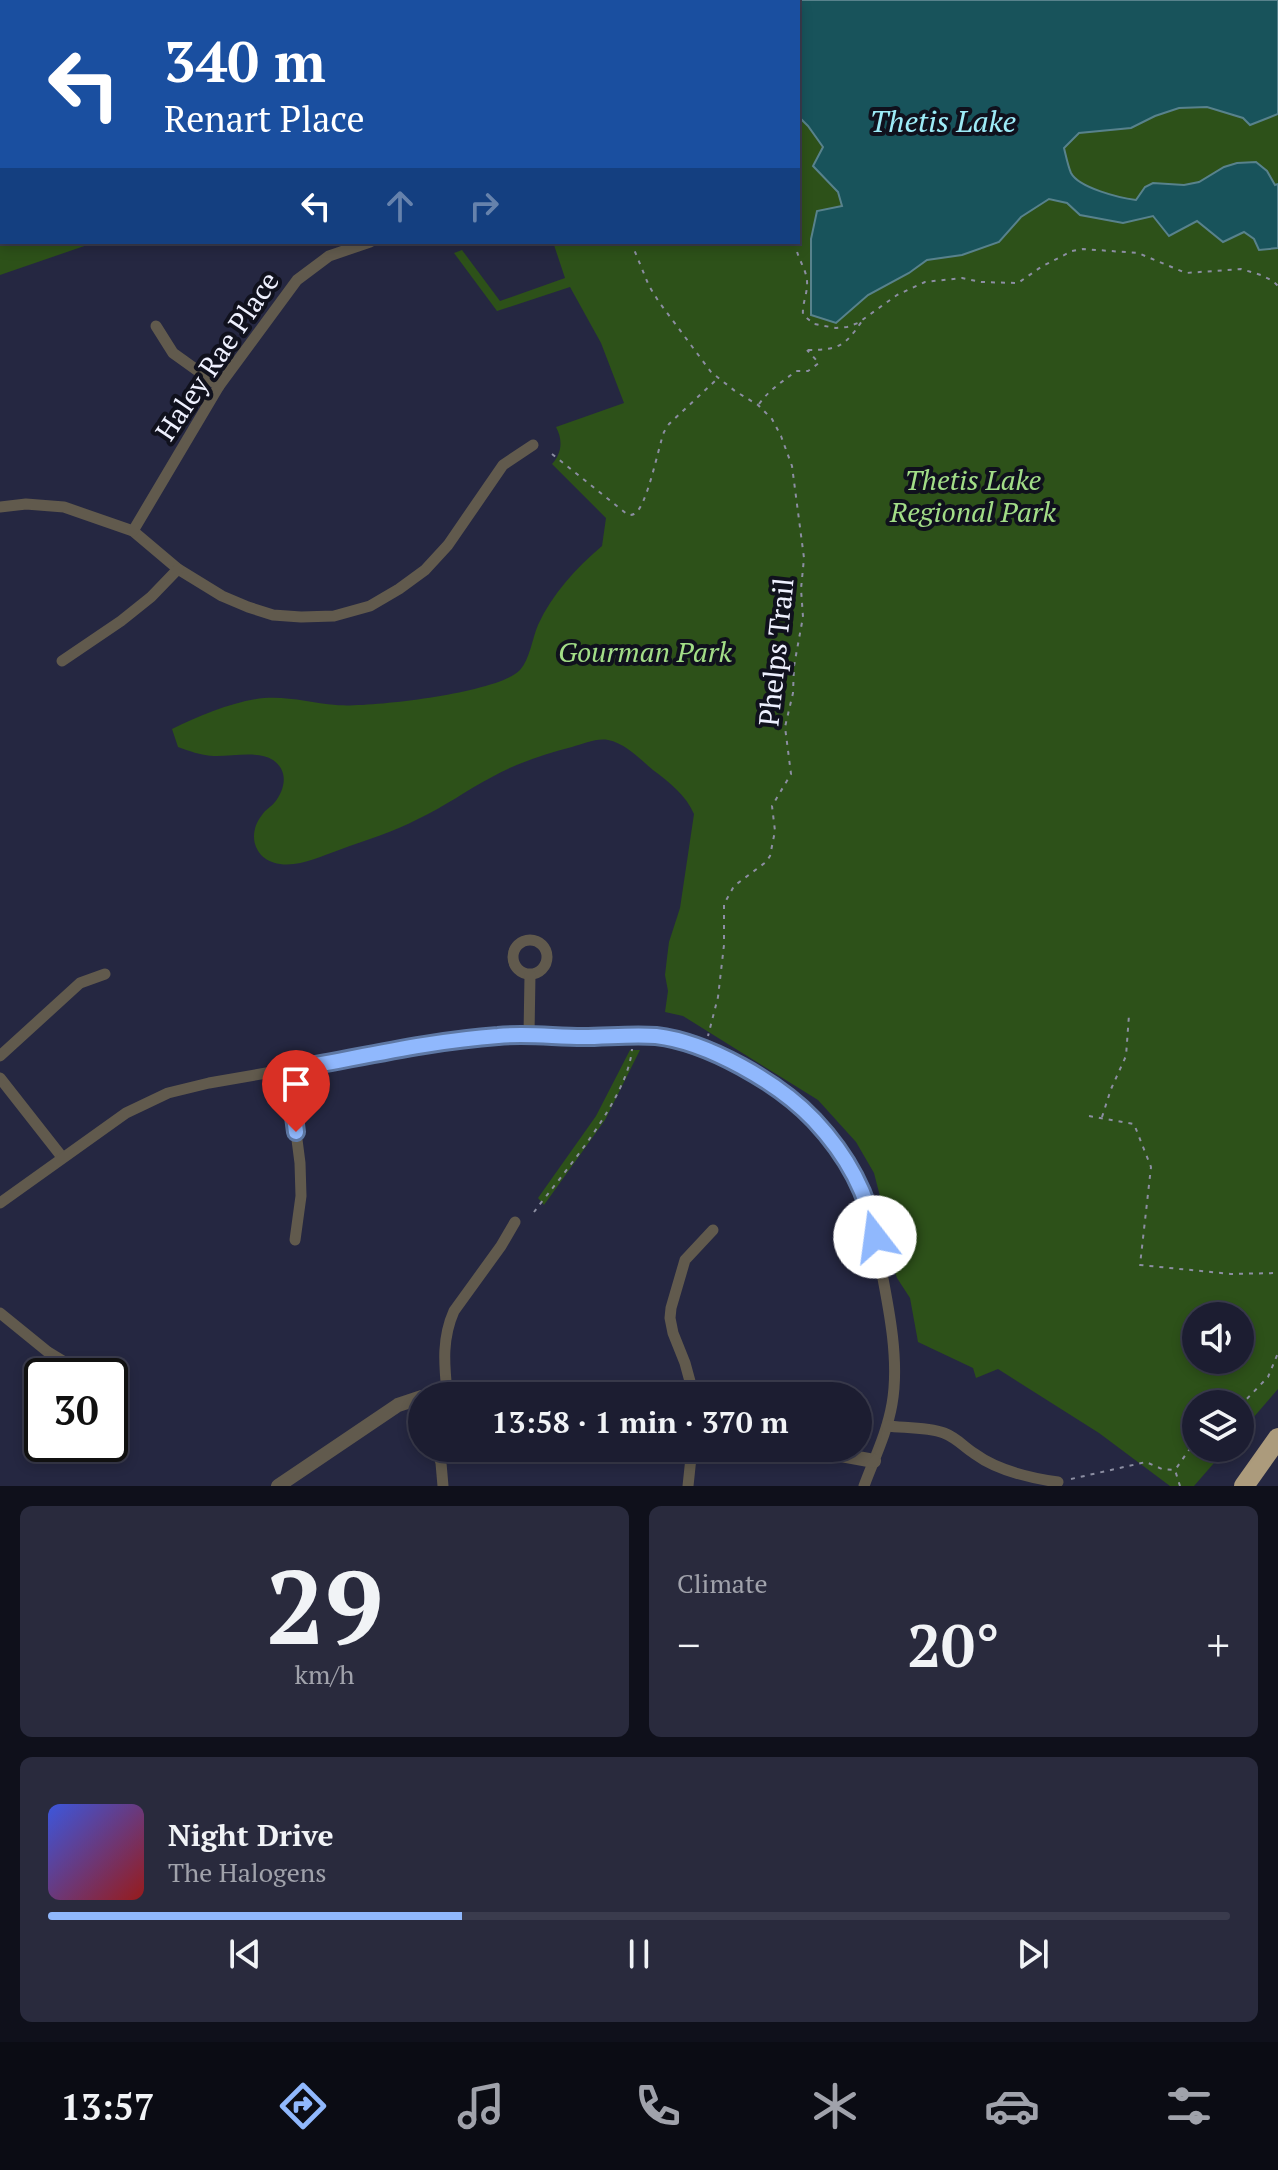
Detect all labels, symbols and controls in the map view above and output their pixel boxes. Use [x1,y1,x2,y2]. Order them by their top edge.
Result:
text: 340 m [164,24,326,98]
icon: left [32,32,136,136]
text: Renart Place [164,95,365,142]
water label: Thetis Lake [870,101,1017,141]
icon: left [294,184,338,228]
icon: ahead [378,184,422,228]
icon: right [462,184,506,228]
street label: Haley Rae Place [146,264,287,447]
park label: Thetis Lake Regional Park [889,461,1056,530]
street label: Phelps Trail [749,576,802,728]
park label: Gourman Park [558,633,733,670]
pin [262,1050,330,1132]
icon: arrive [274,1062,318,1106]
position arrow [833,1195,917,1279]
map controls [1182,1302,1254,1462]
button: sound [1182,1302,1254,1374]
speed limit sign: 30 [24,1358,128,1462]
button: layers [1182,1390,1254,1462]
text: 13:58 · 1 min · 370 m [492,1402,788,1442]
text: 29 [266,1536,383,1674]
text: Climate [677,1566,768,1600]
text: 20° [907,1605,1000,1684]
text: − [677,1615,700,1674]
text: + [1207,1615,1230,1674]
text: km/h [294,1657,355,1691]
text: Night Drive [168,1815,334,1855]
text: The Halogens [168,1855,326,1889]
icon: previous [223,1932,267,1976]
icon: pause [617,1932,661,1976]
icon: next [1011,1932,1055,1976]
icon: directions [275,2078,331,2134]
icon: music [453,2078,509,2134]
icon: phone [630,2078,686,2134]
icon: climate [807,2078,863,2134]
icon: car [984,2078,1040,2134]
icon: filters [1161,2078,1217,2134]
text: 13:57 [61,2083,154,2130]

